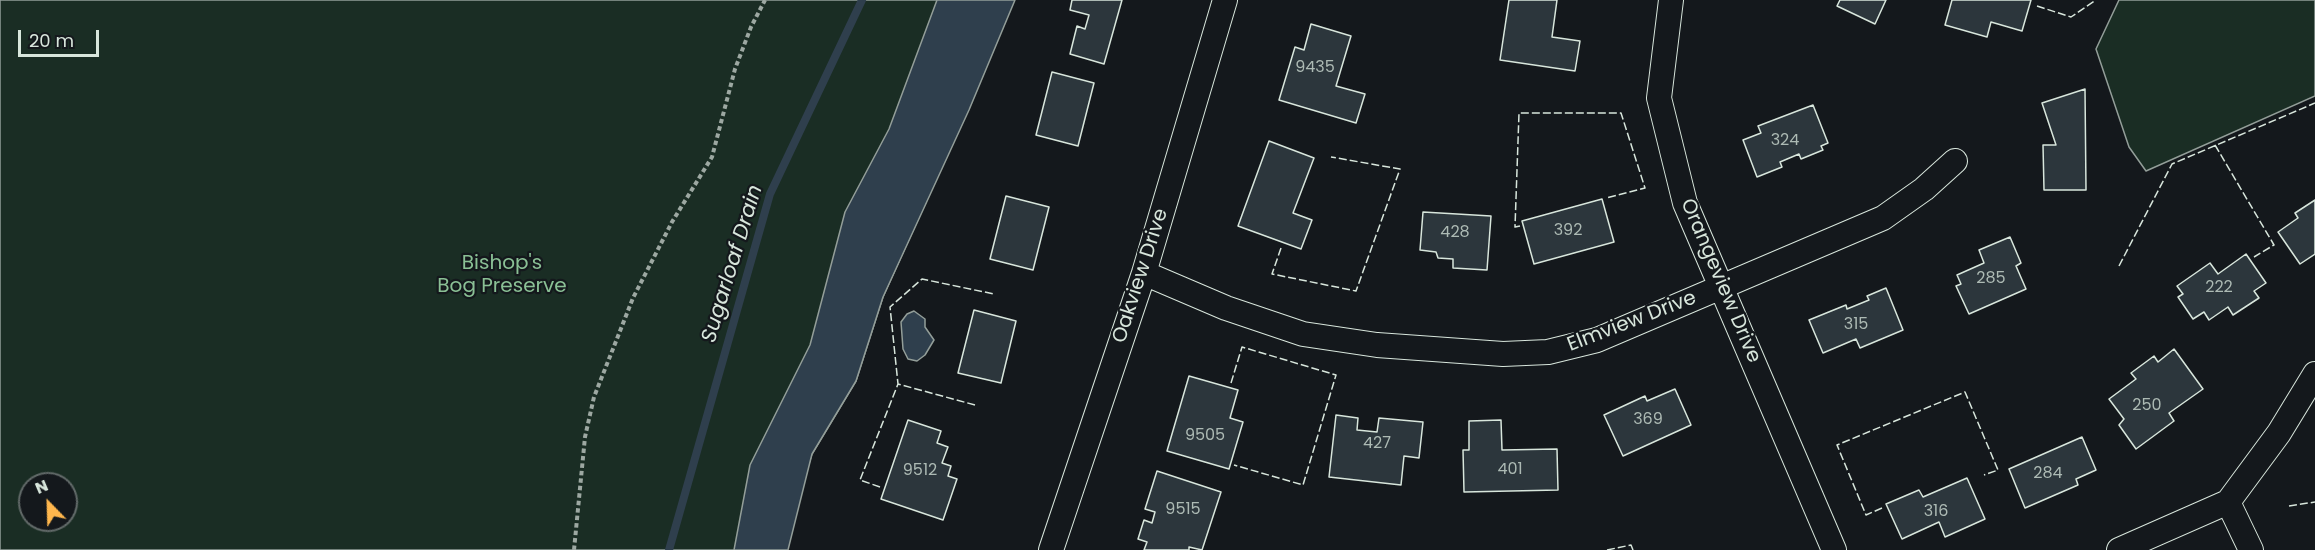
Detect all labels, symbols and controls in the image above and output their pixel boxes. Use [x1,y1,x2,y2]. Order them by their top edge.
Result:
scale bar [21,18,102,56]
text: 20 m [29,28,74,53]
house number: 9435 [1295,58,1335,78]
house number: 324 [1771,131,1799,151]
water label: Sugarloaf Drain [697,182,769,346]
street label: Orangeview Drive [1675,195,1765,367]
street label: Oakview Drive [1108,206,1174,346]
house number: 392 [1554,221,1582,241]
house number: 428 [1440,223,1470,243]
park label: Bishop's Bog Preserve [437,252,567,299]
house number: 285 [1976,269,2006,289]
house number: 222 [2205,278,2233,298]
street label: Elmview Drive [1564,286,1700,358]
house number: 315 [1844,315,1868,335]
house number: 250 [2132,396,2162,416]
house number: 369 [1633,410,1663,430]
house number: 9505 [1185,426,1225,446]
house number: 427 [1363,434,1391,454]
house number: 401 [1497,460,1523,480]
house number: 9512 [903,461,937,481]
house number: 284 [2033,464,2063,484]
north arrow [18,472,78,532]
text: N [32,474,52,500]
house number: 9515 [1165,500,1201,520]
house number: 316 [1924,502,1948,522]

